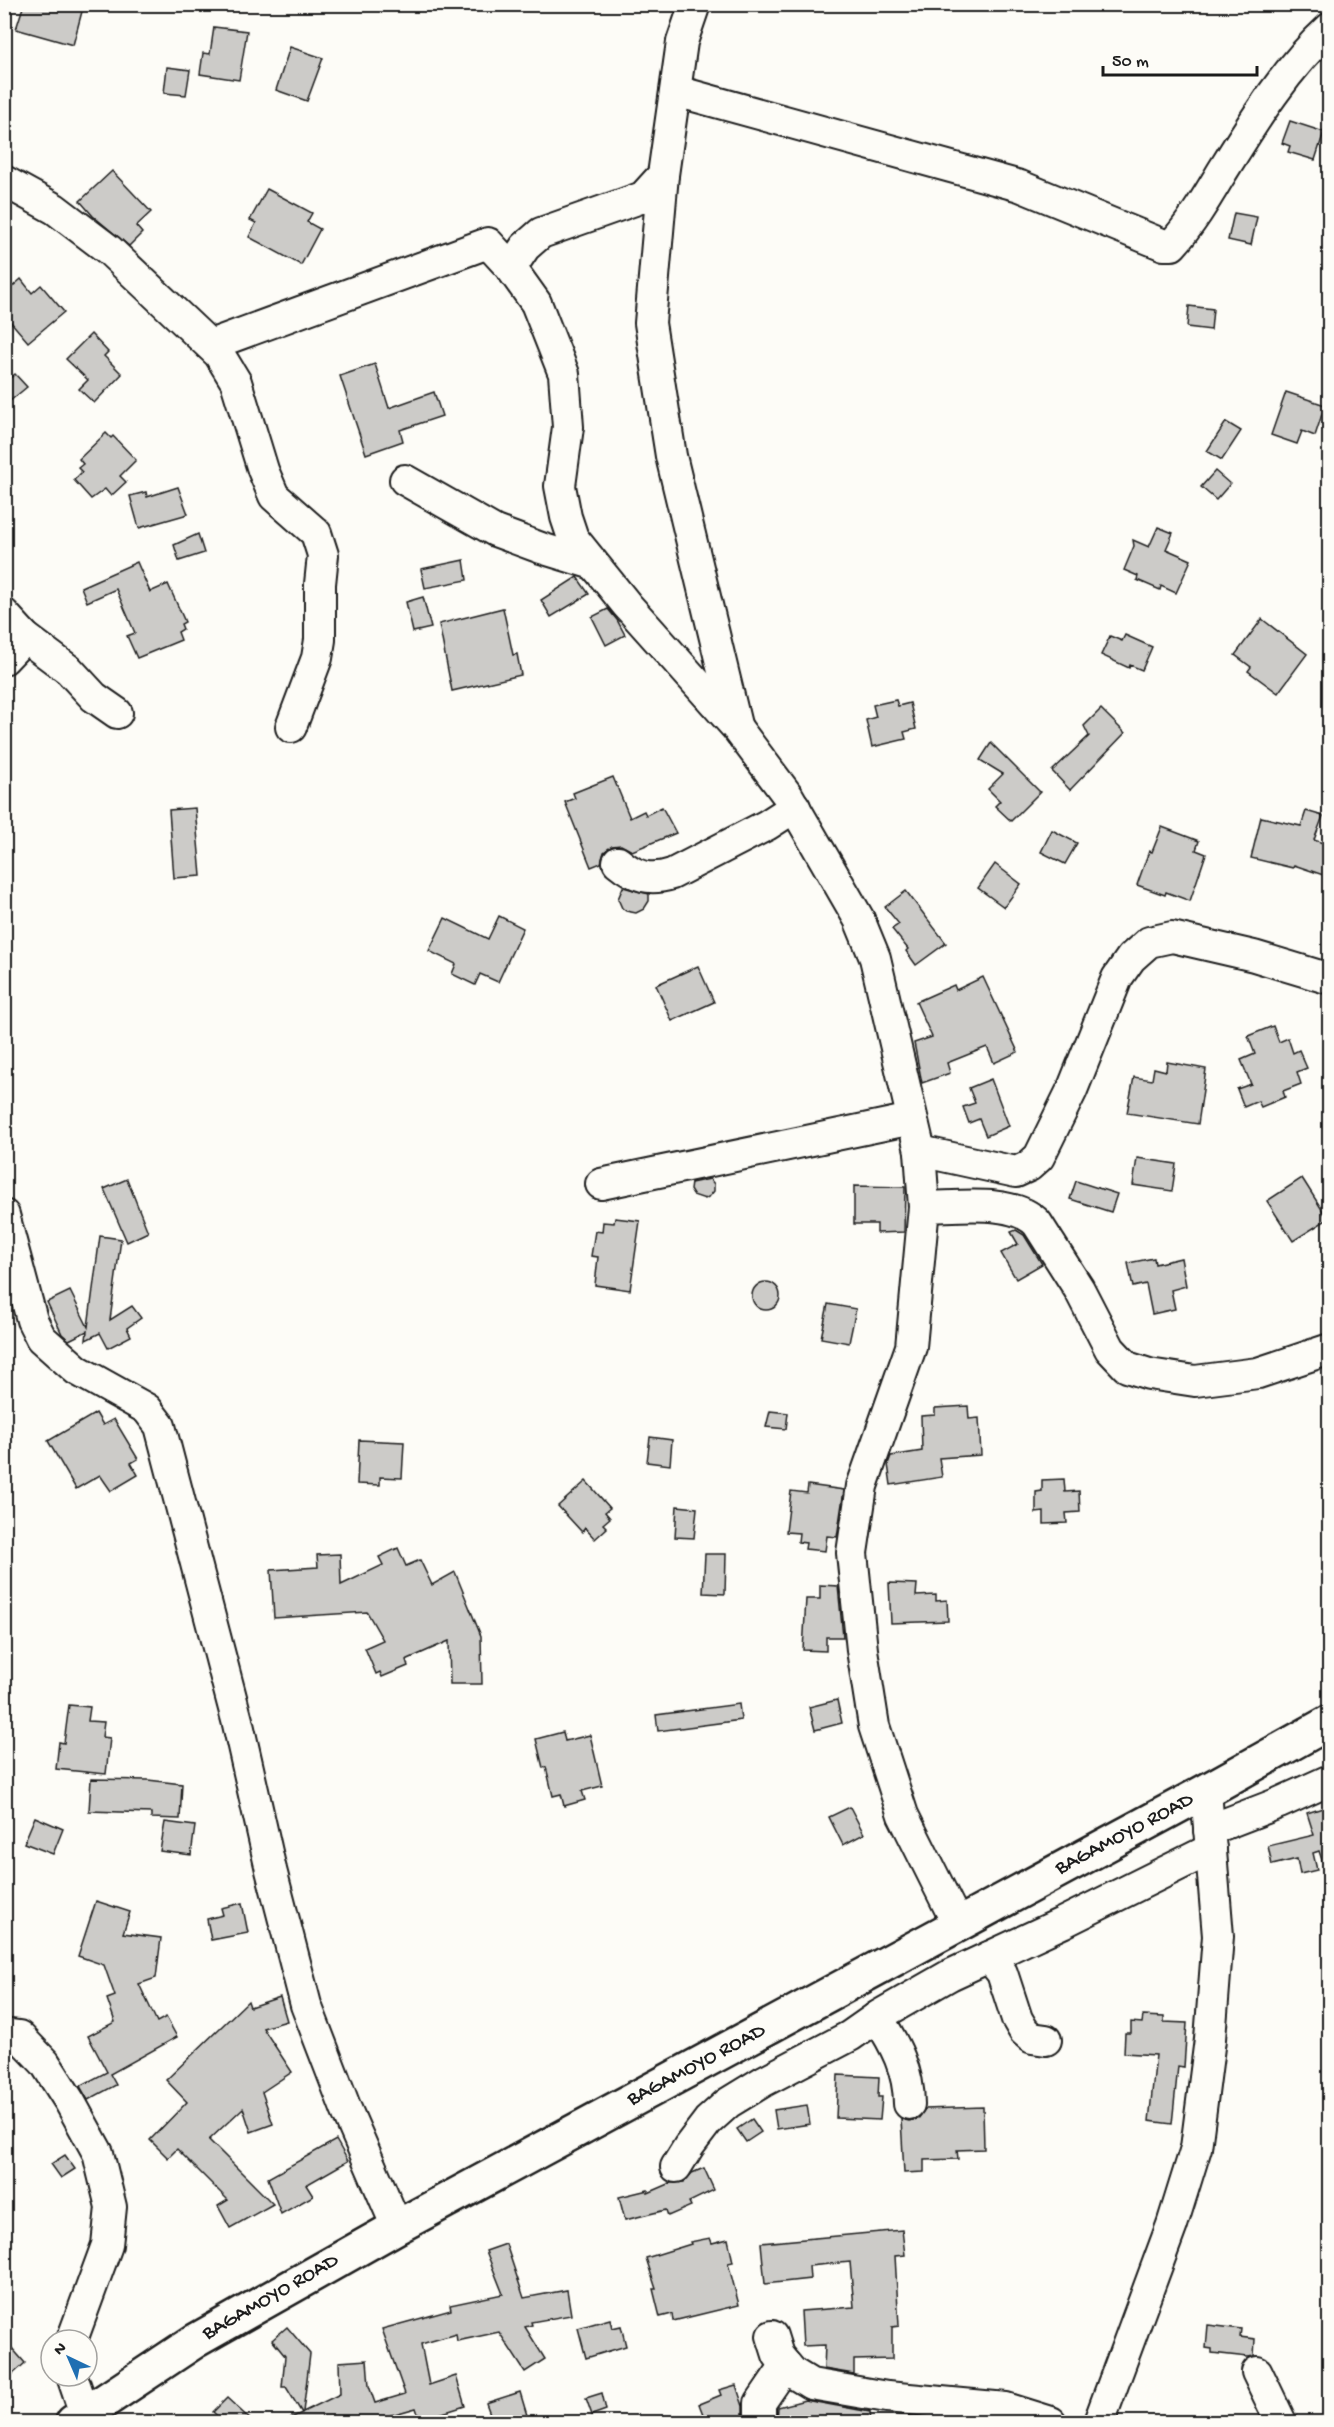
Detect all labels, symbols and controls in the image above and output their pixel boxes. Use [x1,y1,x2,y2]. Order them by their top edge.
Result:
scale bar [1103,39,1258,77]
text: 50 m [1112,52,1149,73]
street label: BAGAMOYO ROAD [1051,1788,1199,1882]
street label: BAGAMOYO ROAD [623,2019,771,2113]
street label: BAGAMOYO ROAD [198,2249,344,2348]
north arrow [39,2328,99,2388]
text: N [51,2339,72,2360]

